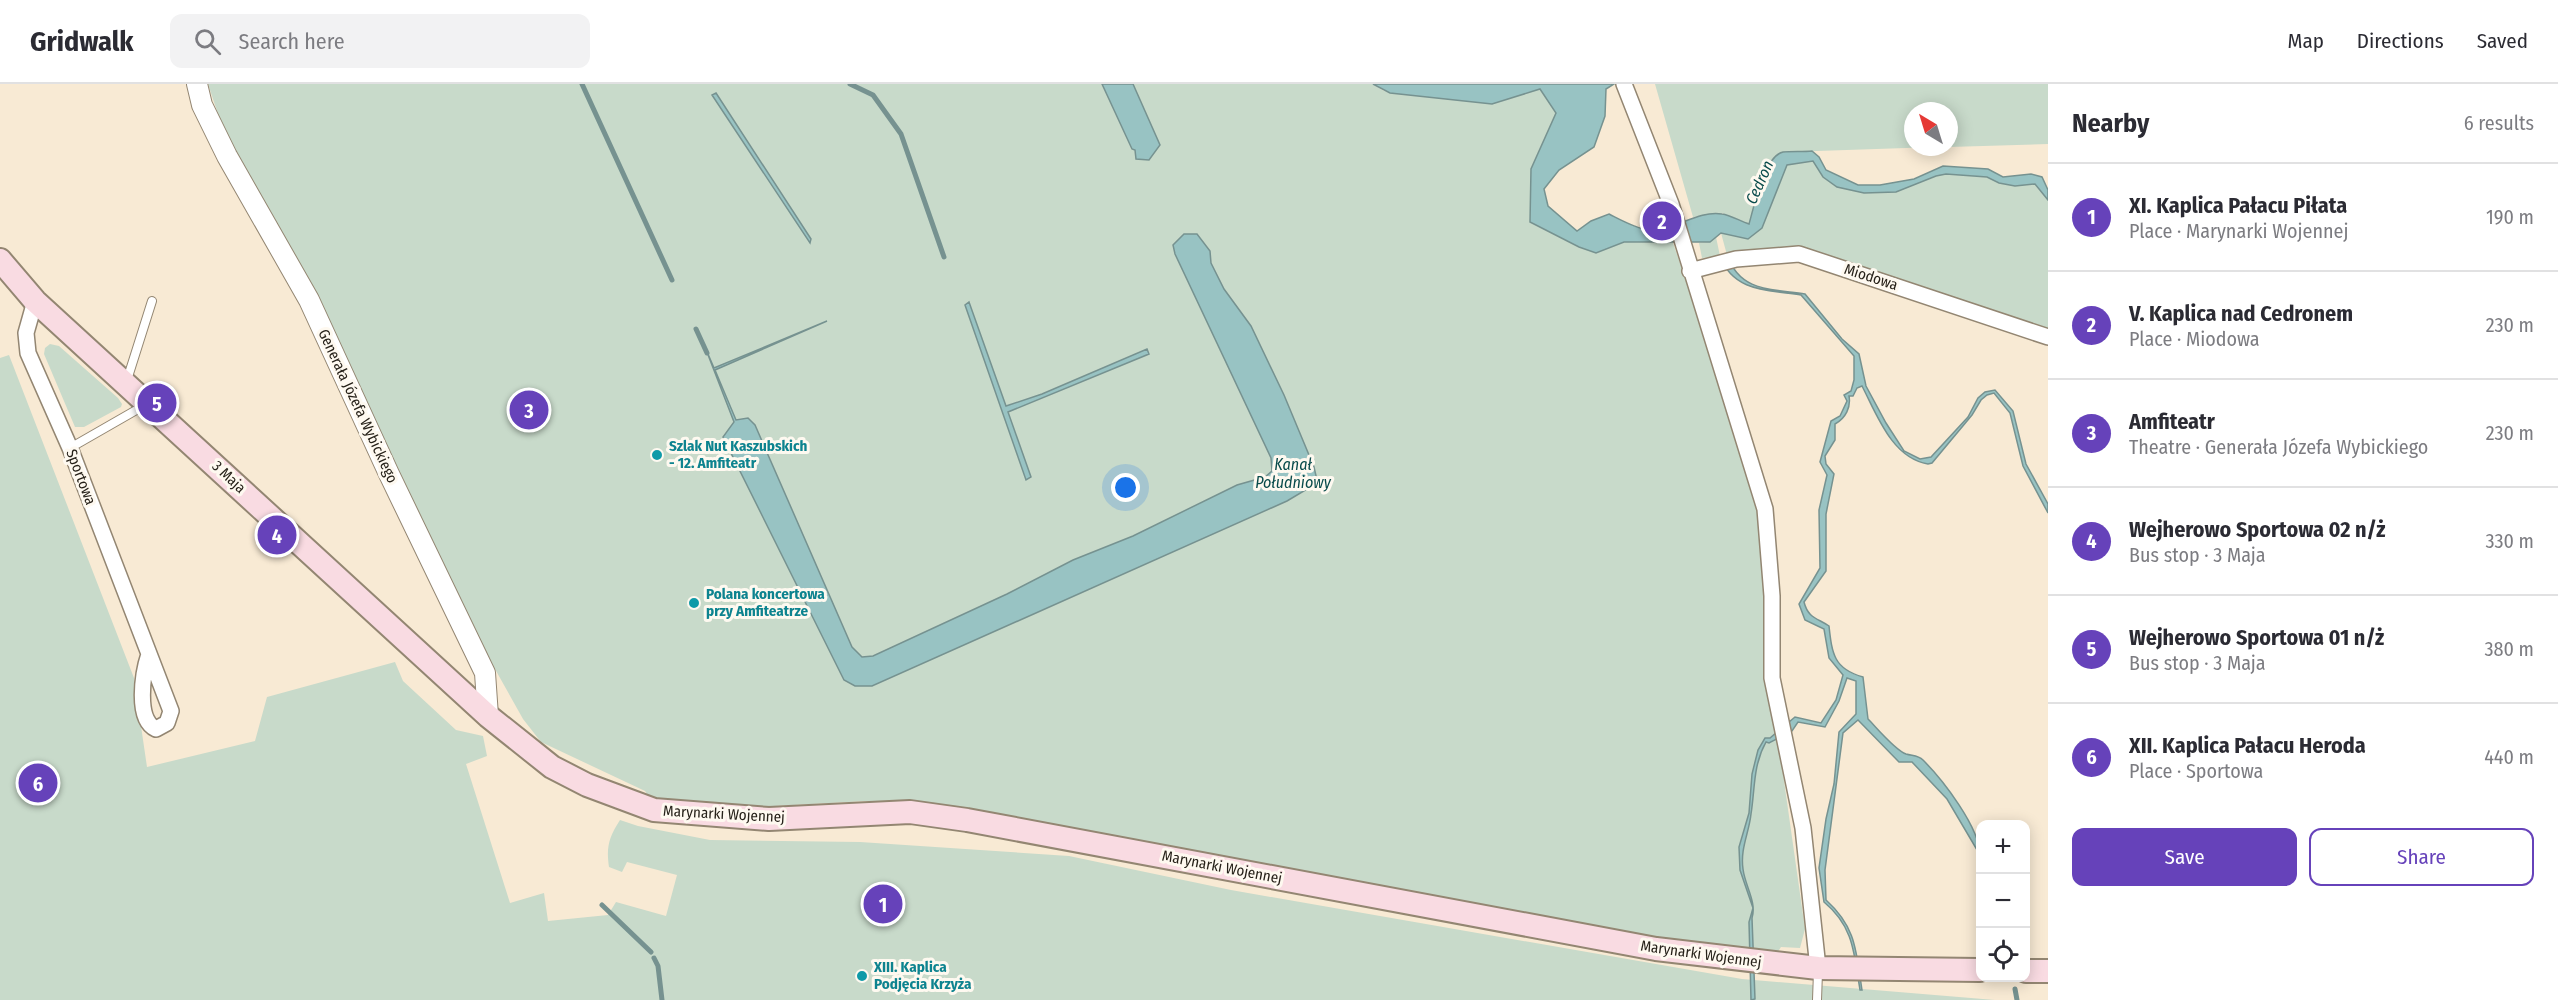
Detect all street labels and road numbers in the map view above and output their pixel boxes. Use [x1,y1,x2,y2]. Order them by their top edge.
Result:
street label: Miodowa [1842,260,1900,294]
street label: Generała Józefa Wybickiego [314,326,402,486]
street label: Sportowa [62,447,100,507]
street label: 3 Maja [208,457,250,497]
street label: Marynarki Wojennej [663,802,785,826]
street label: Marynarki Wojennej [1160,847,1284,887]
street label: Marynarki Wojennej [1639,937,1763,971]

